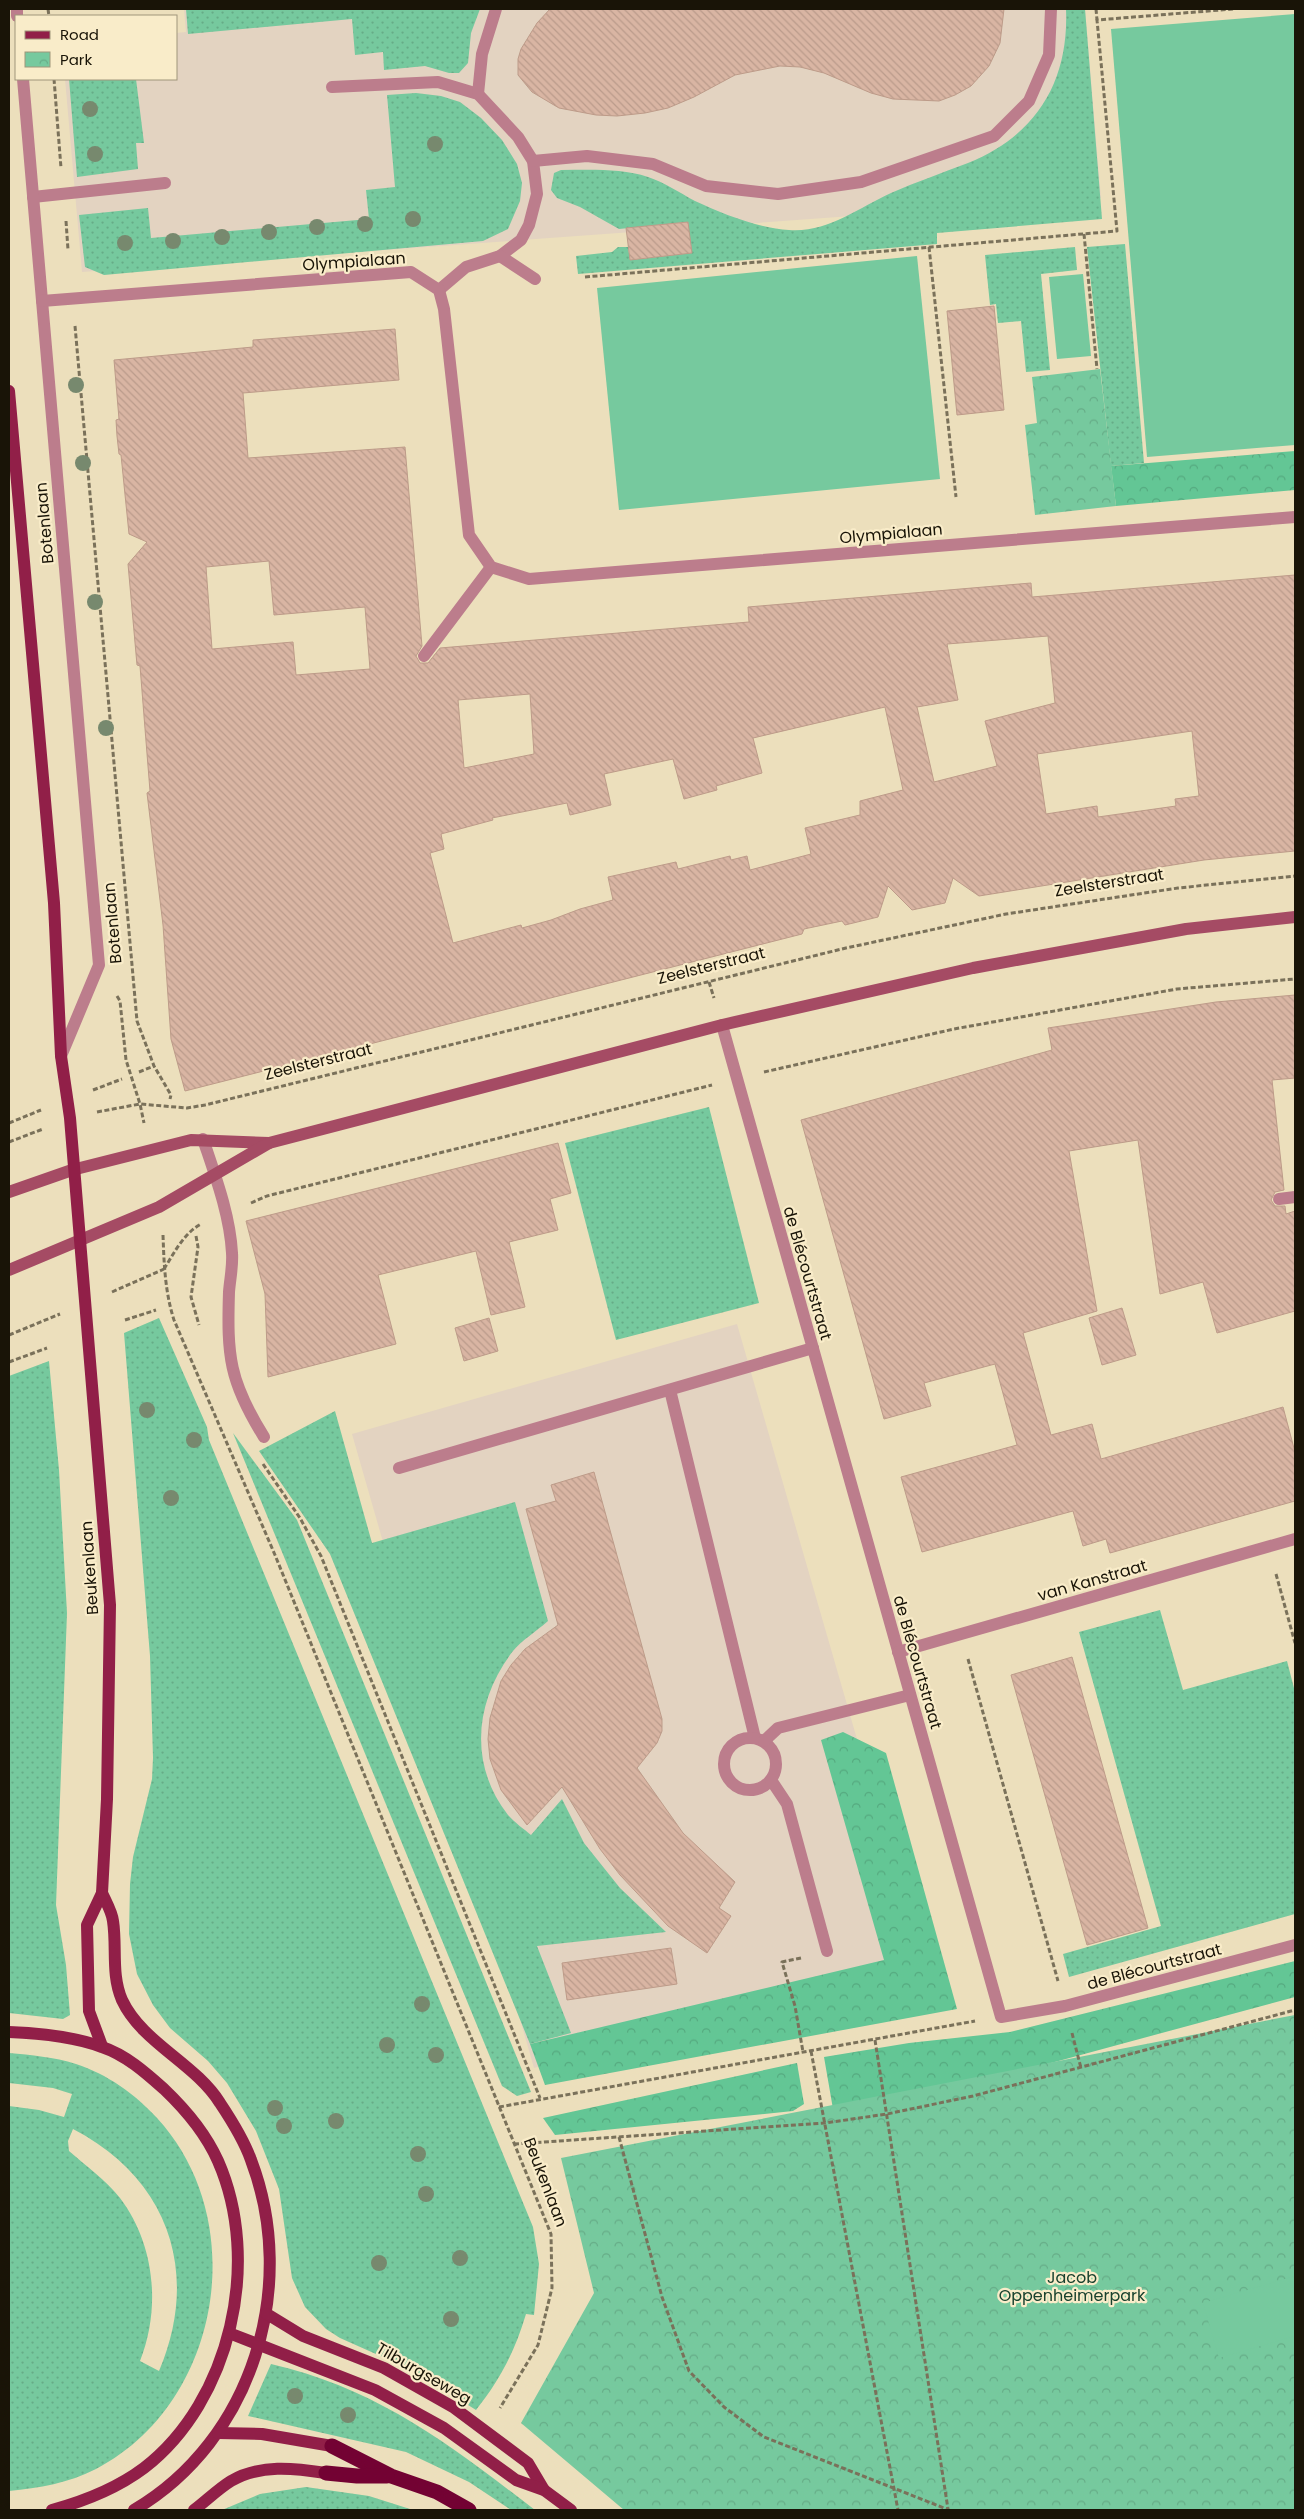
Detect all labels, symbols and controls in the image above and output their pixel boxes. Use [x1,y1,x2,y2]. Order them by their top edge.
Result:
legend [15,15,178,80]
text: Road [60,24,99,45]
text: Park [60,49,92,70]
street label: Olympialaan [302,246,406,277]
street label: Botenlaan [29,481,60,565]
street label: Olympialaan [839,518,944,549]
street label: Zeelsterstraat [1053,862,1165,902]
street label: Botenlaan [97,881,128,965]
street label: Zeelsterstraat [655,941,767,990]
street label: Zeelsterstraat [262,1037,374,1086]
street label: de Blécourtstraat [777,1204,838,1343]
street label: Beukenlaan [75,1520,104,1616]
street label: van Kanstraat [1035,1554,1150,1607]
street label: de Blécourtstraat [887,1593,948,1732]
street label: de Blécourtstraat [1084,1937,1224,1995]
street label: Beukenlaan [518,2134,573,2230]
park label: Jacob Oppenheimerpark [999,2266,1146,2307]
street label: Tilburgseweg [372,2337,476,2410]

